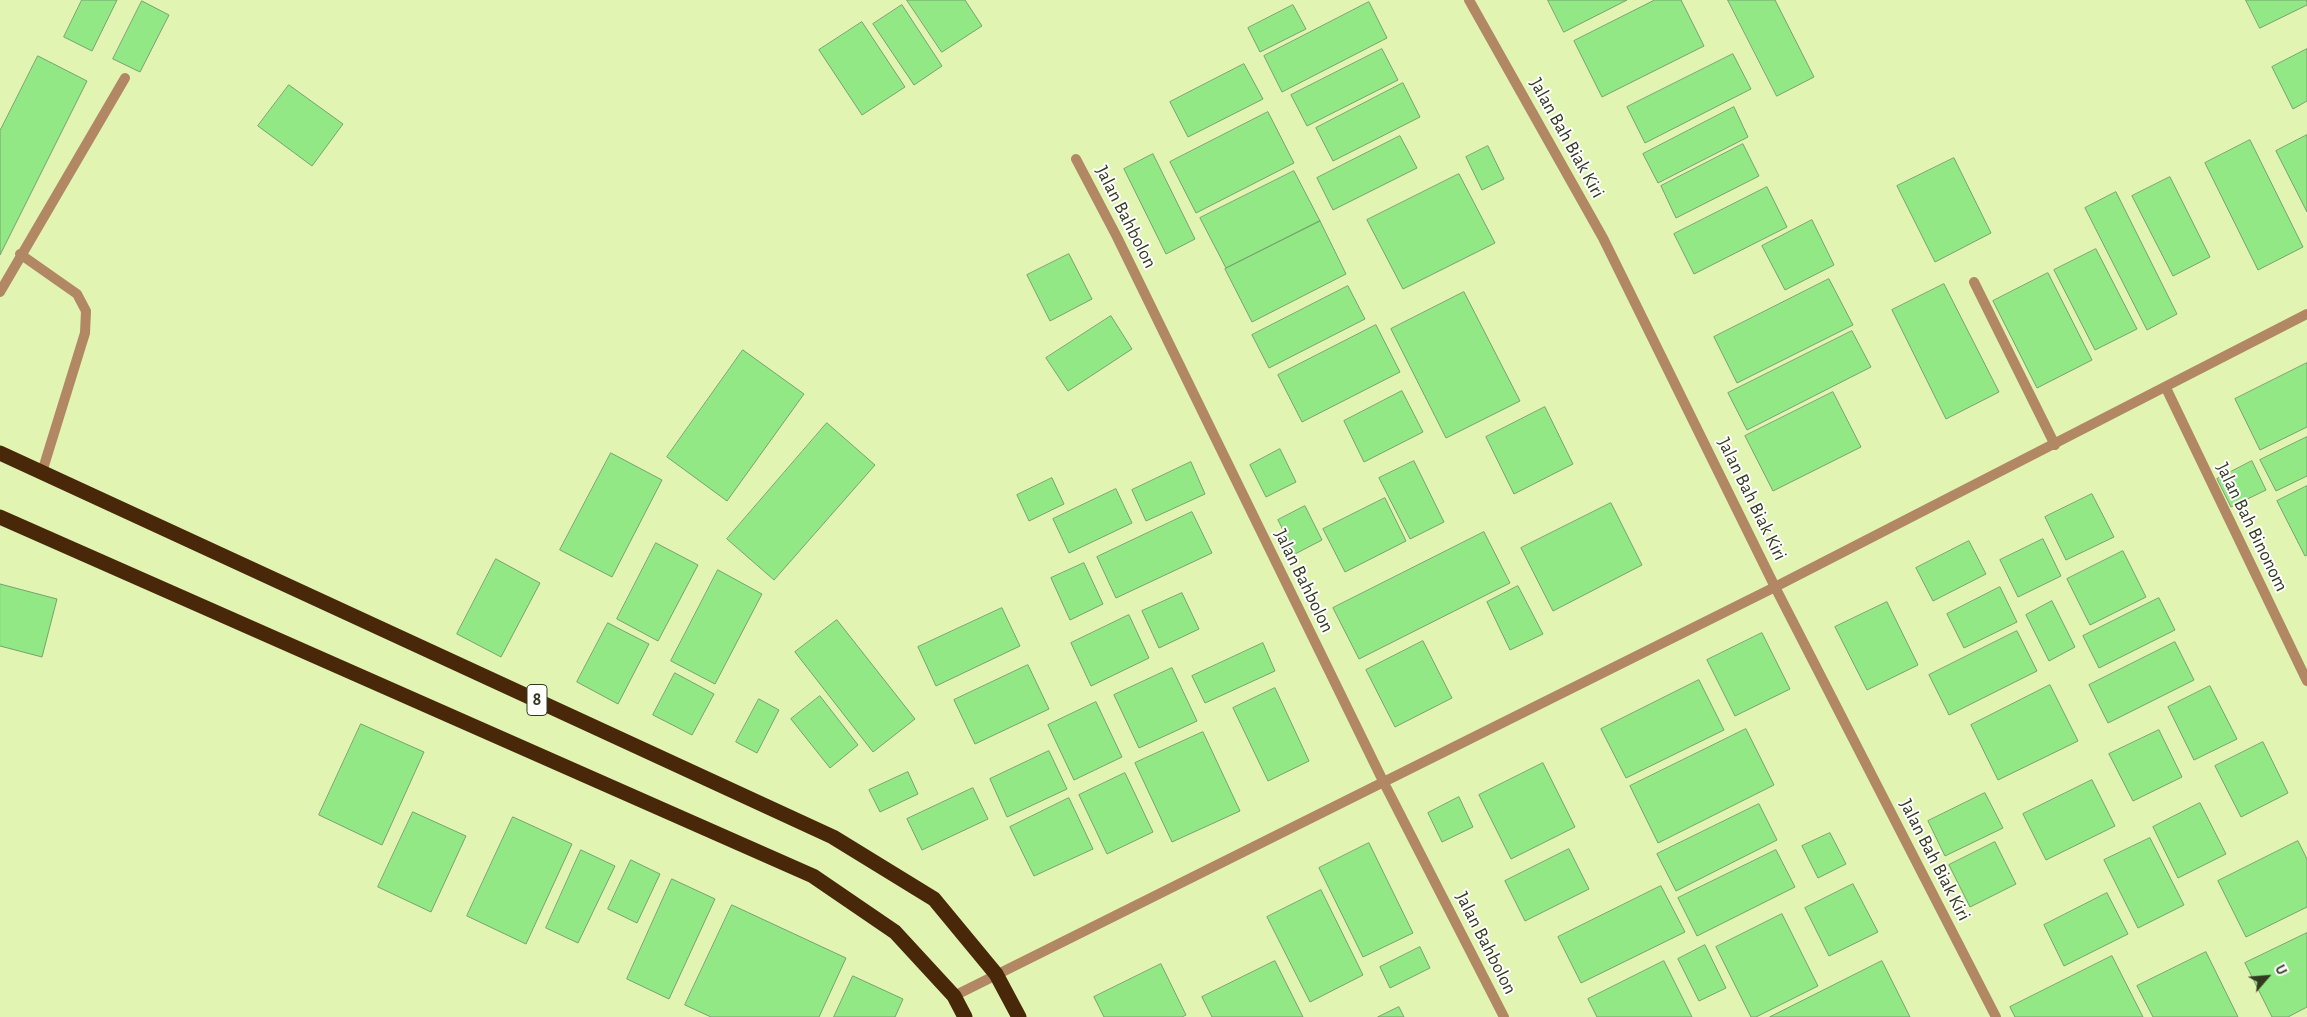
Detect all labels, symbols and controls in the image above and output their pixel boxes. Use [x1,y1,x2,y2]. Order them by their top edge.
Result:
street label: Jalan Bah Biak Kiri [1525,74,1609,202]
street label: Jalan Bahbolon [1090,162,1162,272]
street label: Jalan Bah Biak Kiri [1712,434,1792,564]
street label: Jalan Bah Binonom [2211,459,2293,595]
street label: Jalan Bahbolon [1269,526,1339,636]
road number: 8 [527,684,547,716]
street label: Jalan Bah Biak Kiri [1895,795,1975,925]
street label: Jalan Bahbolon [1450,888,1522,998]
north arrow [2242,952,2292,1002]
text: U [2272,963,2289,977]

